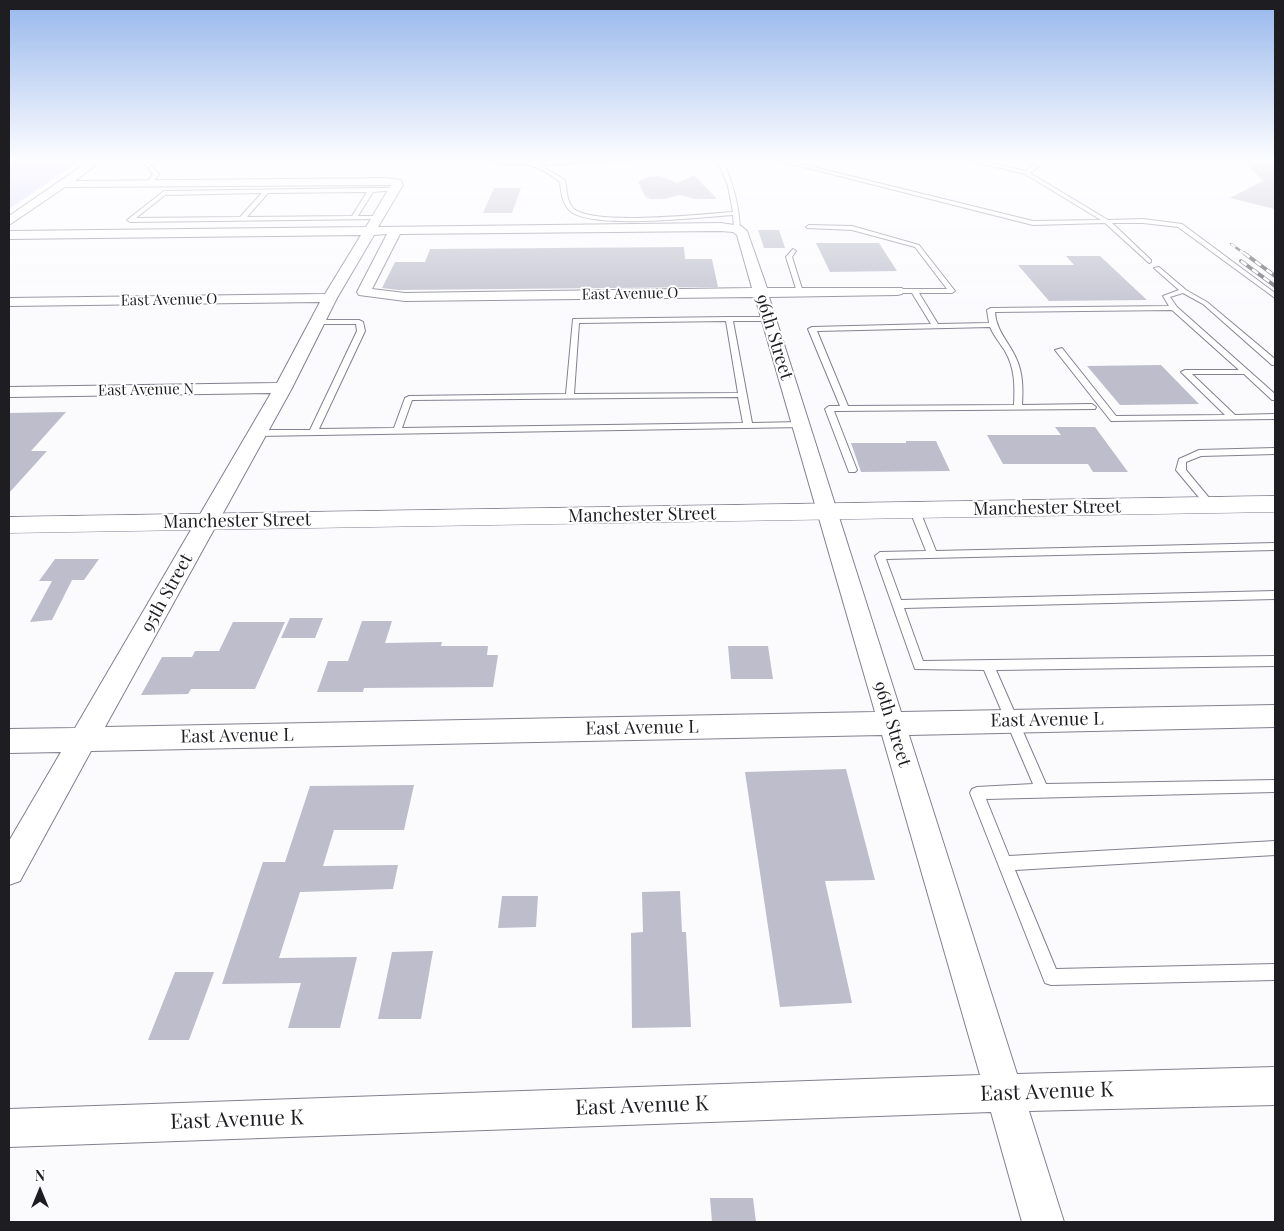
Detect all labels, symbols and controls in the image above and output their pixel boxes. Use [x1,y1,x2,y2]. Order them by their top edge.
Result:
street label: East Avenue O [581,284,679,304]
street label: East Avenue O [120,290,218,310]
street label: 96th Street [751,292,797,382]
street label: East Avenue N [98,380,194,400]
street label: Manchester Street [973,496,1121,520]
street label: Manchester Street [568,503,716,527]
street label: Manchester Street [163,509,311,533]
street label: 95th Street [137,550,197,636]
street label: 96th Street [869,679,915,769]
street label: East Avenue L [990,708,1104,732]
street label: East Avenue L [585,716,699,740]
street label: East Avenue L [180,724,294,748]
street label: East Avenue K [980,1077,1114,1107]
street label: East Avenue K [575,1091,709,1121]
street label: East Avenue K [170,1105,304,1135]
north arrow [15,1166,65,1216]
text: N [35,1166,45,1185]

